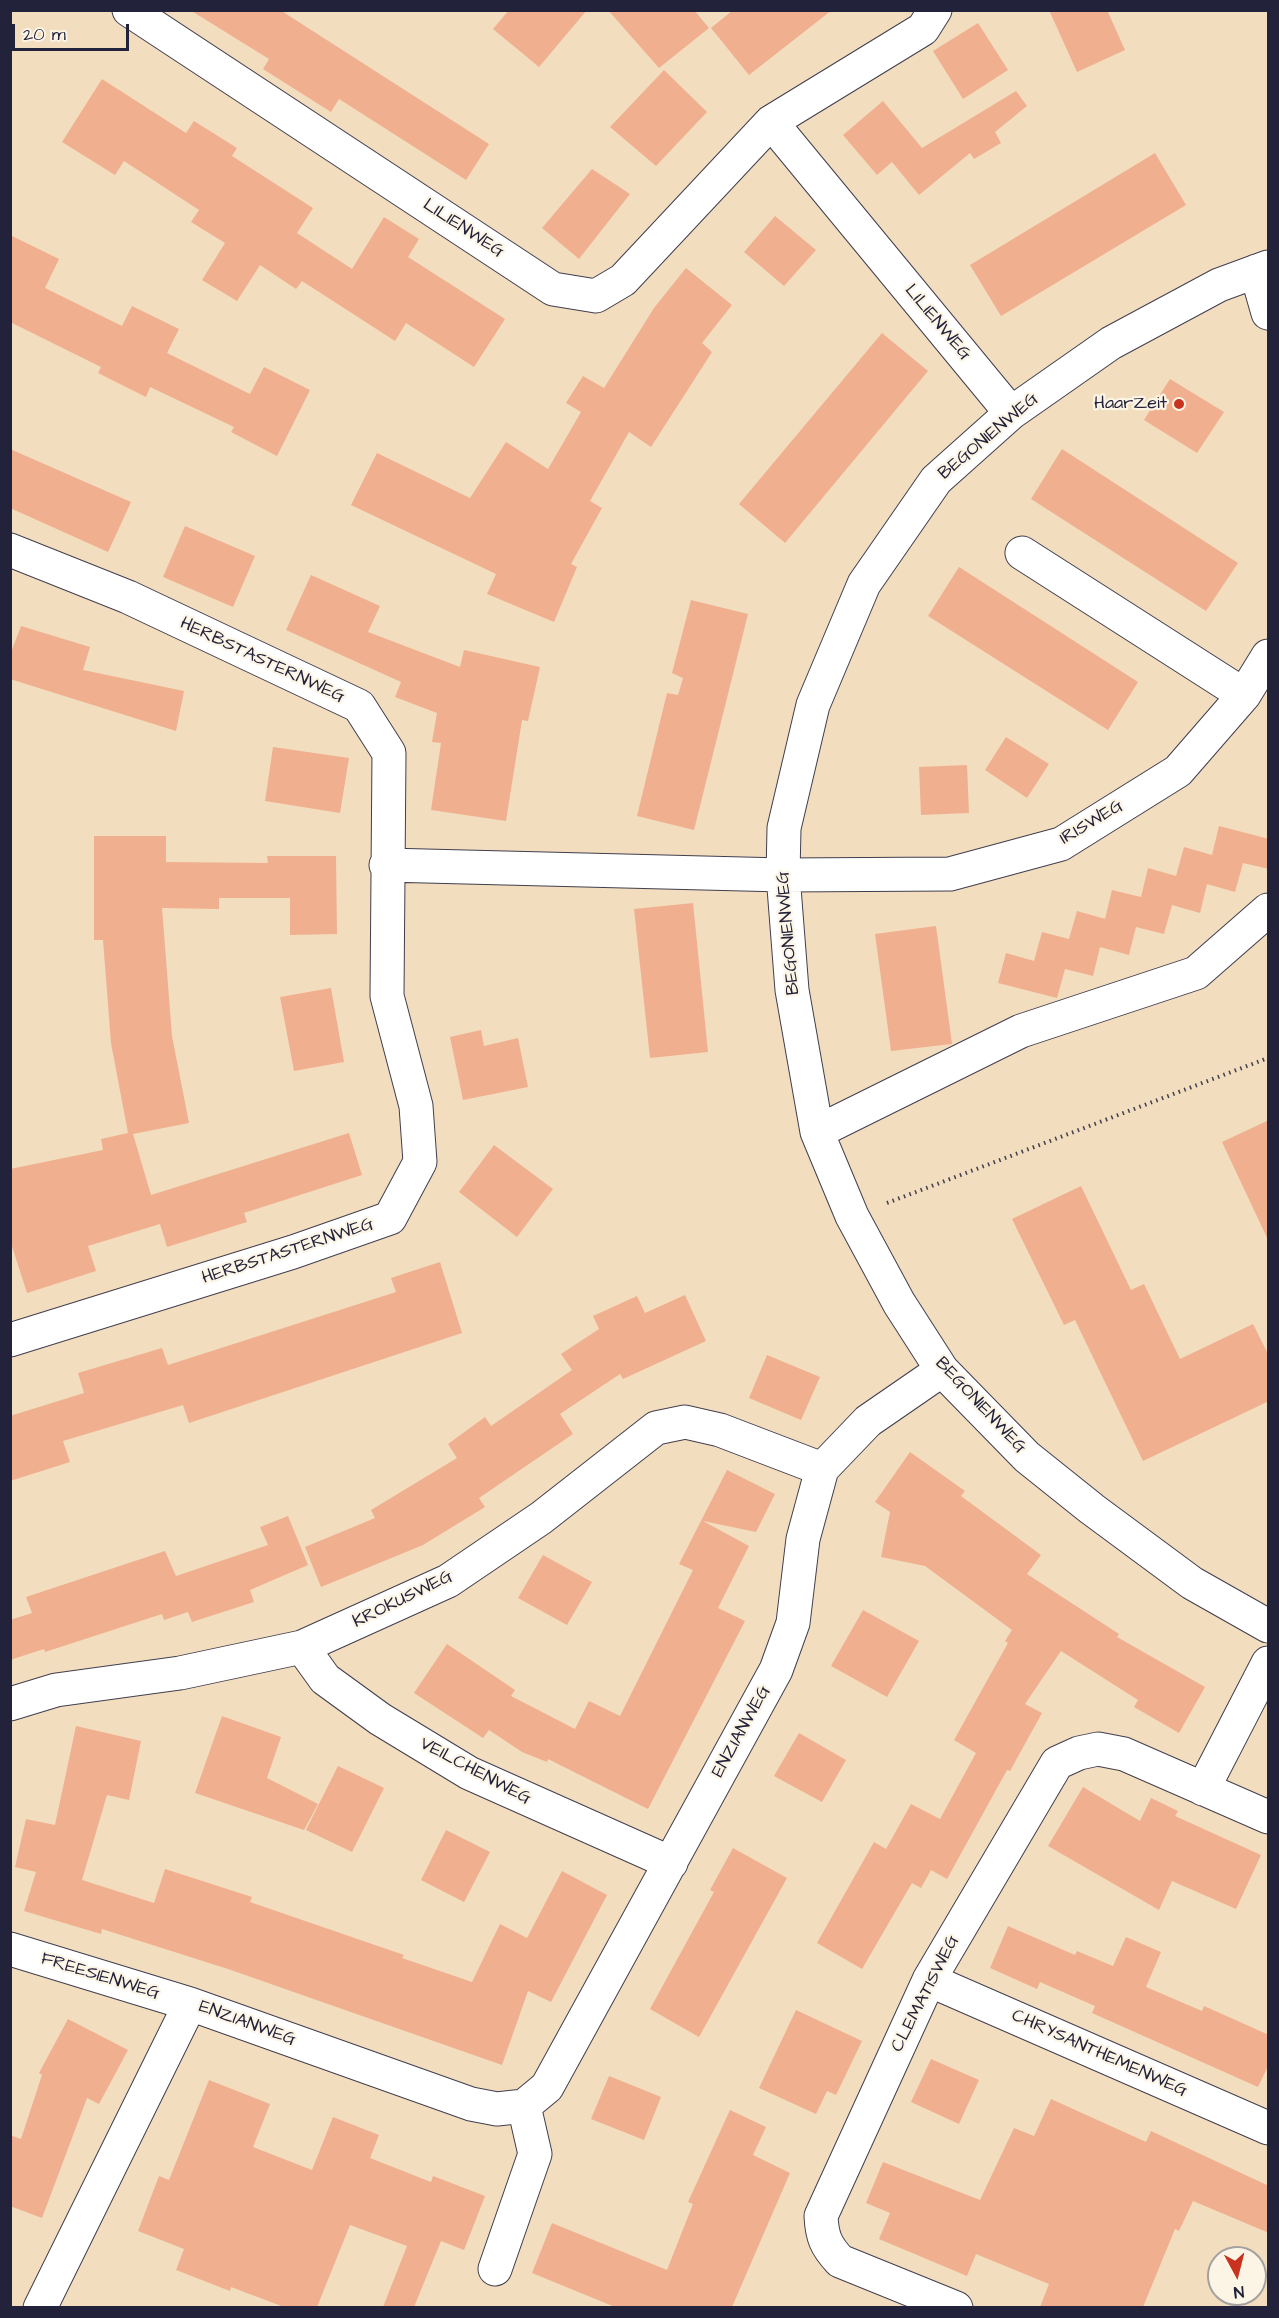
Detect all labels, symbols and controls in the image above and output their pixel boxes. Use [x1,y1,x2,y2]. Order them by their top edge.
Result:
scale bar [15,12,132,50]
text: 20 m [23,22,66,47]
street label: LILIENWEG [418,195,508,263]
street label: LILIENWEG [899,281,975,365]
street label: BEGONIENWEG [935,389,1043,485]
place label: HaarZeit [1094,393,1167,415]
marker: HaarZeit [1172,397,1186,411]
street label: HERBSTASTERNWEG [176,613,348,709]
street label: IRISWEG [1056,796,1128,850]
street label: BEGONIENWEG [773,870,805,996]
street label: HERBSTASTERNWEG [200,1214,376,1290]
street label: BEGONIENWEG [930,1353,1030,1459]
street label: KROKUSWEG [350,1567,456,1633]
street label: ENZIANWEG [708,1682,776,1782]
street label: VEILCHENWEG [416,1734,534,1810]
street label: CLEMATISWEG [887,1932,965,2056]
street label: FREESIENWEG [38,1949,162,2005]
street label: ENZIANWEG [196,1996,298,2052]
street label: CHRYSANTHEMENWEG [1008,2005,1190,2103]
north arrow [1207,2246,1267,2306]
text: N [1233,2280,1245,2303]

